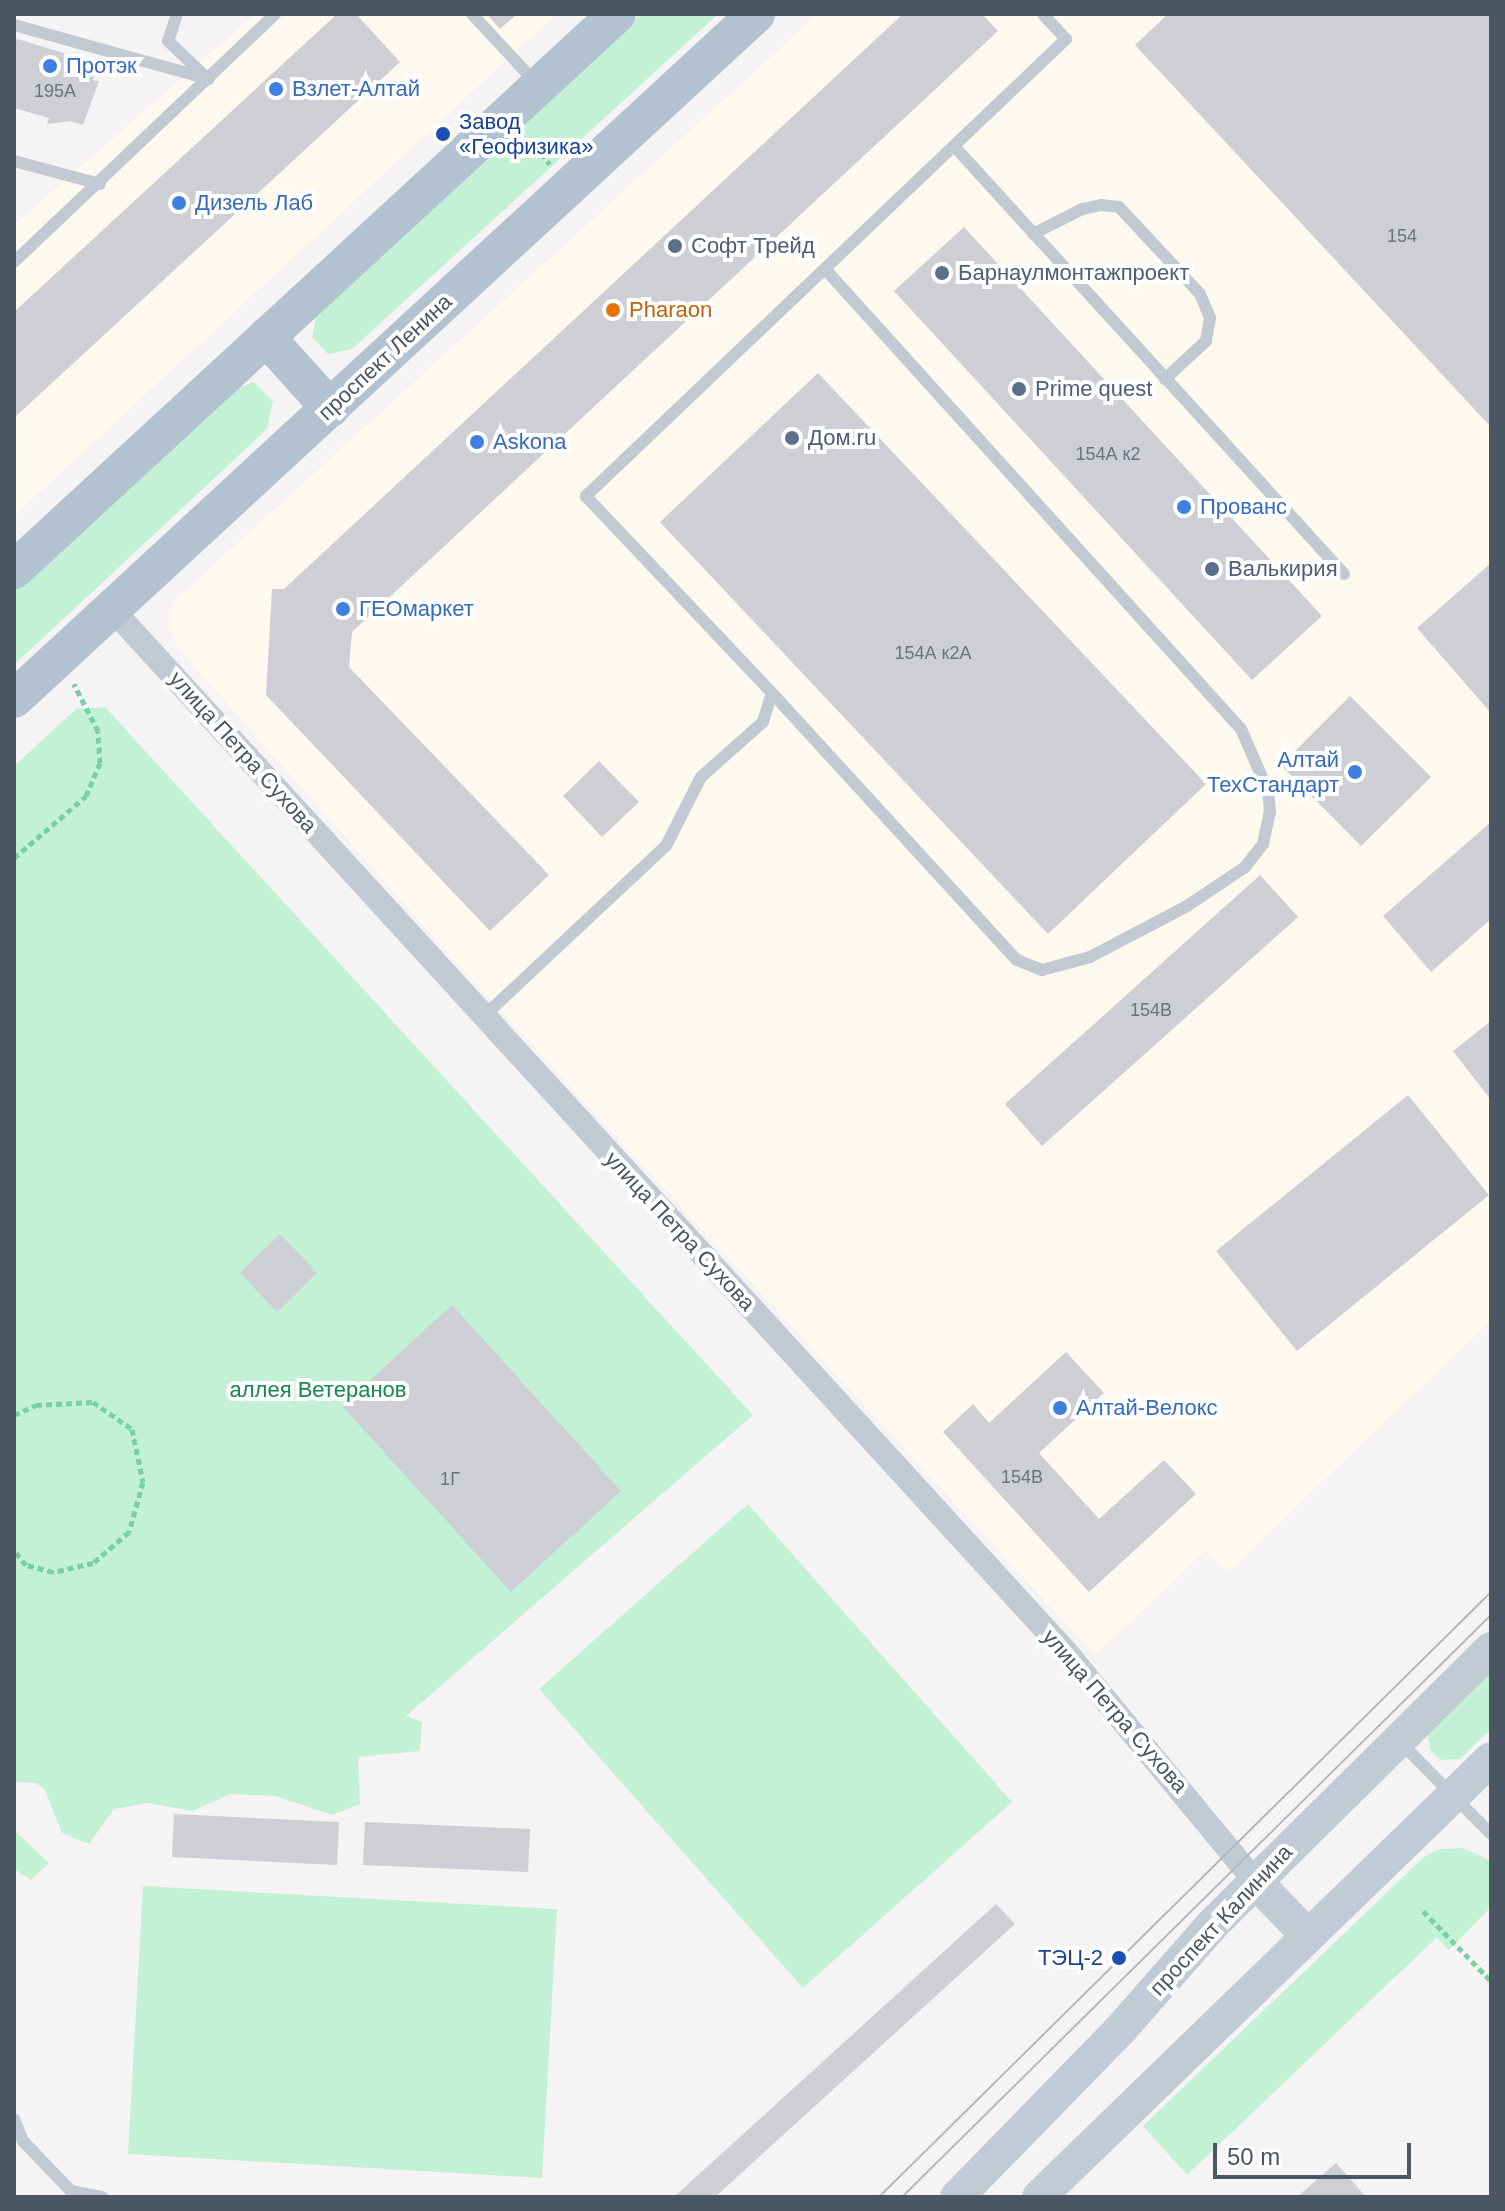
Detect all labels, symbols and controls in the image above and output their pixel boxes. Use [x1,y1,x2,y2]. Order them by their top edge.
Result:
place label: Протэк [66,53,137,79]
marker: Протэк [41,57,59,75]
place label: Взлет-Алтай [292,76,420,102]
house number: 195А [34,80,76,102]
marker: Взлет-Алтай [267,80,285,98]
place label: Завод «Геофизика» [459,108,593,160]
marker: Завод «Геофизика» [434,125,452,143]
place label: Дизель Лаб [195,190,313,216]
marker: Дизель Лаб [170,194,188,212]
house number: 154 [1387,225,1417,247]
place label: Софт Трейд [691,233,815,259]
marker: Софт Трейд [666,237,684,255]
place label: Барнаулмонтажпроект [958,260,1189,286]
marker: Барнаулмонтажпроект [933,264,951,282]
street label: проспект Ленина [313,288,457,426]
place label: Pharaon [629,297,712,323]
marker: Pharaon [604,301,622,319]
place label: Prime quest [1035,376,1152,402]
marker: Prime quest [1010,380,1028,398]
place label: Дом.ru [808,425,876,451]
place label: Askona [493,429,566,455]
marker: Дом.ru [783,429,801,447]
marker: Askona [468,433,486,451]
house number: 154А к2 [1076,443,1140,465]
place label: Прованс [1200,494,1287,520]
marker: Прованс [1175,498,1193,516]
place label: Валькирия [1228,556,1338,582]
marker: Валькирия [1203,560,1221,578]
place label: ГЕОмаркет [359,596,474,622]
marker: ГЕОмаркет [334,600,352,618]
house number: 154А к2А [895,642,971,664]
street label: улица Петра Сухова [164,666,322,838]
place label: Алтай ТехСтандарт [1207,746,1339,798]
marker: Алтай ТехСтандарт [1346,763,1364,781]
house number: 154В [1130,999,1172,1021]
street label: улица Петра Сухова [599,1146,761,1316]
park label: аллея Ветеранов [230,1377,406,1403]
place label: Алтай-Велокс [1076,1395,1218,1421]
marker: Алтай-Велокс [1051,1399,1069,1417]
house number: 154В [1001,1466,1043,1488]
house number: 1Г [440,1468,460,1490]
street label: улица Петра Сухова [1037,1624,1193,1798]
street label: проспект Калинина [1144,1839,1298,2001]
place label: ТЭЦ-2 [1038,1945,1103,1971]
marker: ТЭЦ-2 [1110,1949,1128,1967]
scale bar [1217,2127,1415,2177]
text: 50 m [1227,2143,1280,2170]

